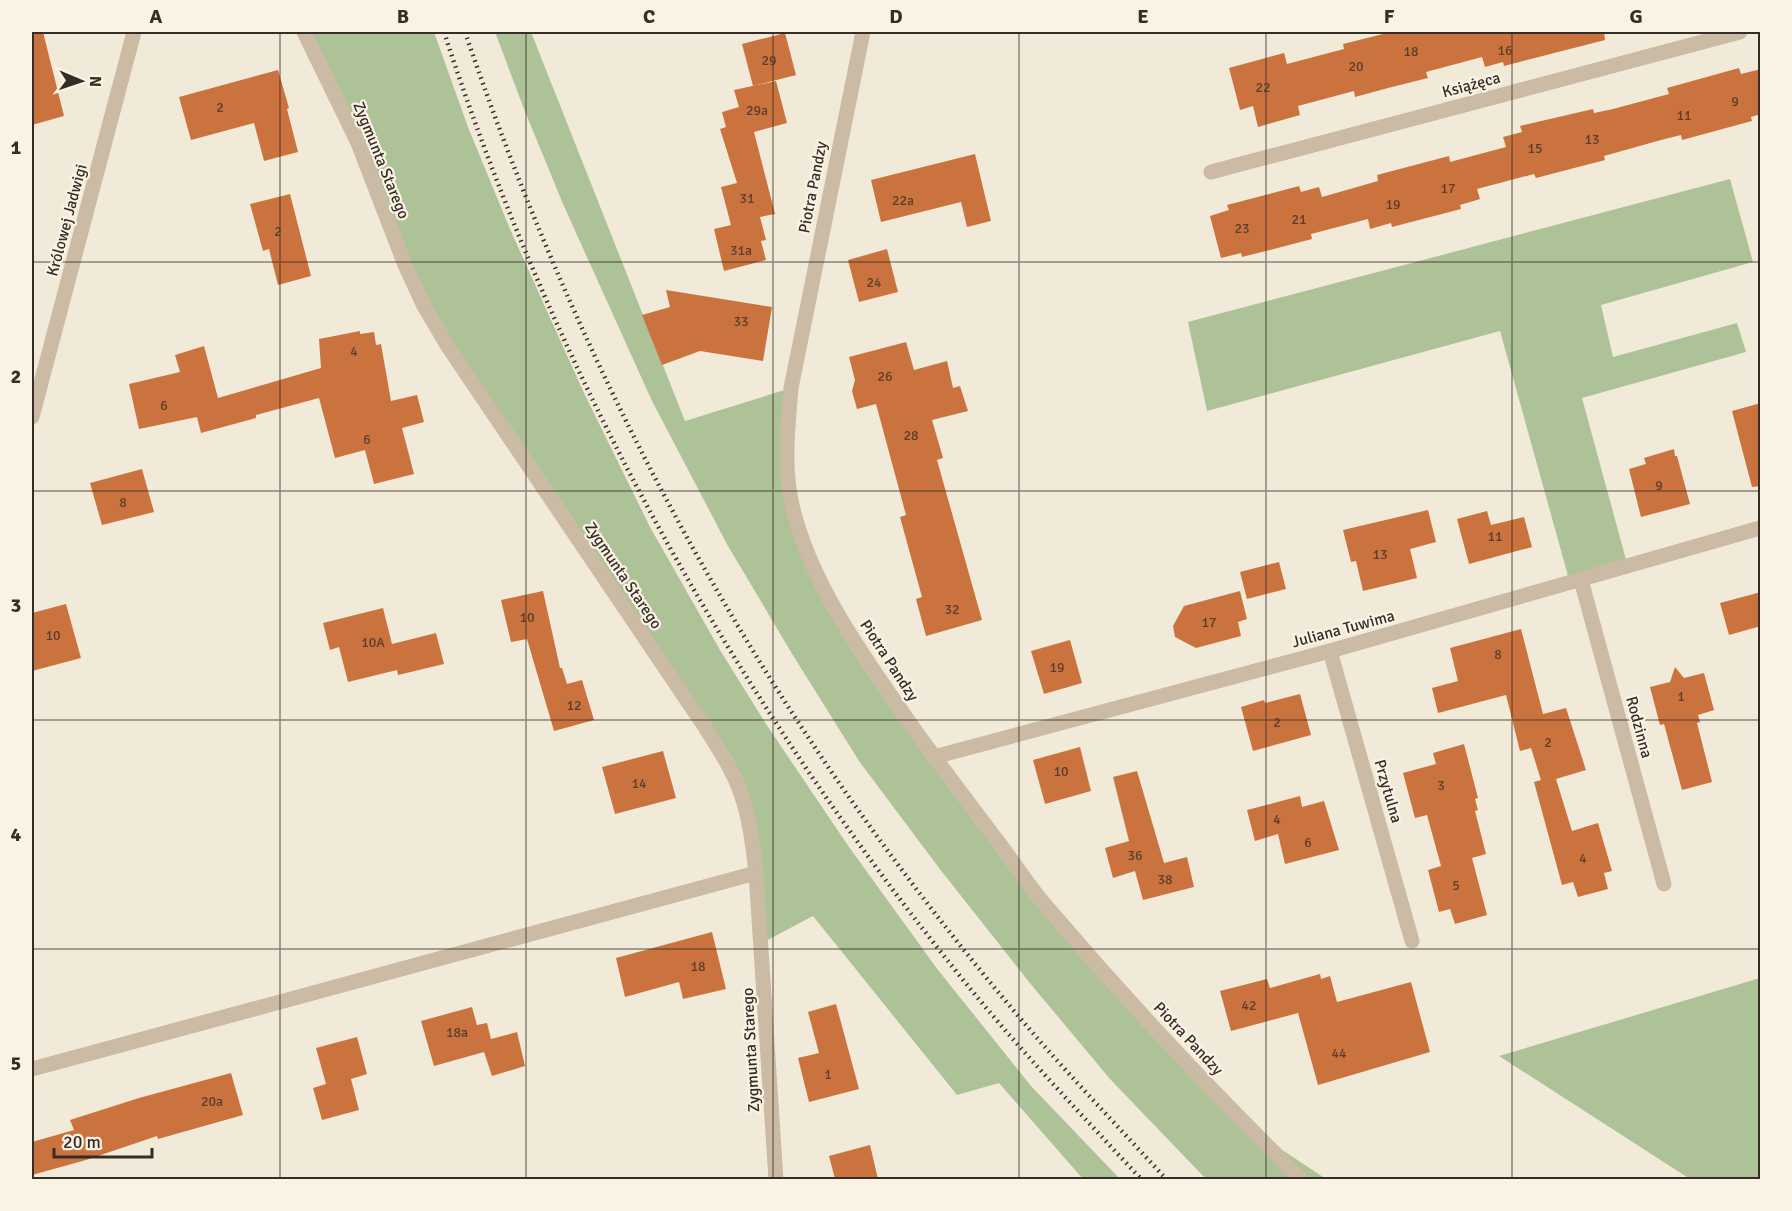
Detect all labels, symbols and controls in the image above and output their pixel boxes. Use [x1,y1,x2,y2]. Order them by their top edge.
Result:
text: A [150,4,163,29]
text: B [397,4,409,29]
text: C [643,4,655,29]
text: D [889,4,903,29]
text: E [1137,4,1149,29]
text: F [1384,4,1395,29]
text: G [1629,4,1643,29]
house number: 16 [1497,42,1513,59]
house number: 18 [1403,43,1419,60]
north arrow [51,51,111,111]
house number: 29 [761,52,777,69]
house number: 20 [1348,58,1364,75]
street label: Książęca [1440,68,1503,102]
text: N [85,76,105,87]
house number: 22 [1255,79,1271,96]
house number: 9 [1731,93,1739,110]
house number: 2 [216,99,224,116]
street label: Zygmunta Starego [348,99,414,222]
house number: 29a [746,102,768,119]
house number: 11 [1676,107,1692,124]
house number: 13 [1584,131,1600,148]
text: 1 [11,135,22,160]
street label: Piotra Pandzy [794,139,832,235]
house number: 15 [1527,140,1543,157]
street label: Królowej Jadwigi [42,162,92,279]
house number: 17 [1440,180,1456,197]
house number: 31 [739,190,755,207]
house number: 22a [892,192,914,209]
house number: 19 [1385,196,1401,213]
house number: 21 [1291,211,1307,228]
house number: 23 [1234,220,1250,237]
house number: 2 [274,223,282,240]
house number: 31a [730,242,752,259]
house number: 24 [866,274,882,291]
house number: 33 [733,313,749,330]
house number: 4 [350,343,358,360]
text: 2 [11,364,21,389]
house number: 26 [877,368,893,385]
house number: 6 [160,397,168,414]
house number: 28 [903,427,919,444]
house number: 6 [363,431,371,448]
house number: 9 [1655,477,1663,494]
house number: 8 [119,494,127,511]
street label: Zygmunta Starego [580,518,666,633]
house number: 11 [1487,528,1503,545]
house number: 13 [1372,546,1388,563]
text: 3 [11,593,21,618]
house number: 32 [944,601,960,618]
street label: Juliana Tuwima [1290,606,1397,652]
house number: 10 [519,609,535,626]
house number: 17 [1201,614,1217,631]
street label: Piotra Pandzy [855,616,923,706]
house number: 10 [45,627,61,644]
house number: 10A [361,634,385,651]
house number: 8 [1494,646,1502,663]
house number: 19 [1049,659,1065,676]
house number: 1 [1677,688,1685,705]
street label: Rodzinna [1621,694,1657,760]
house number: 12 [566,697,582,714]
house number: 2 [1273,714,1281,731]
house number: 2 [1544,734,1552,751]
street label: Przytulna [1369,757,1407,826]
house number: 10 [1053,763,1069,780]
house number: 14 [631,775,647,792]
house number: 3 [1437,777,1445,794]
house number: 4 [1273,811,1281,828]
text: 4 [11,822,22,847]
house number: 6 [1304,834,1312,851]
house number: 36 [1127,847,1143,864]
house number: 4 [1579,850,1587,867]
house number: 38 [1157,871,1173,888]
house number: 5 [1452,877,1460,894]
house number: 18 [690,958,706,975]
street label: Zygmunta Starego [738,987,764,1113]
house number: 42 [1241,997,1257,1014]
street label: Piotra Pandzy [1149,998,1228,1080]
house number: 18a [446,1024,468,1041]
house number: 44 [1331,1045,1347,1062]
text: 5 [11,1051,21,1076]
house number: 1 [824,1066,832,1083]
house number: 20a [201,1093,223,1110]
scale bar [54,1121,152,1159]
text: 20 m [63,1131,101,1153]

